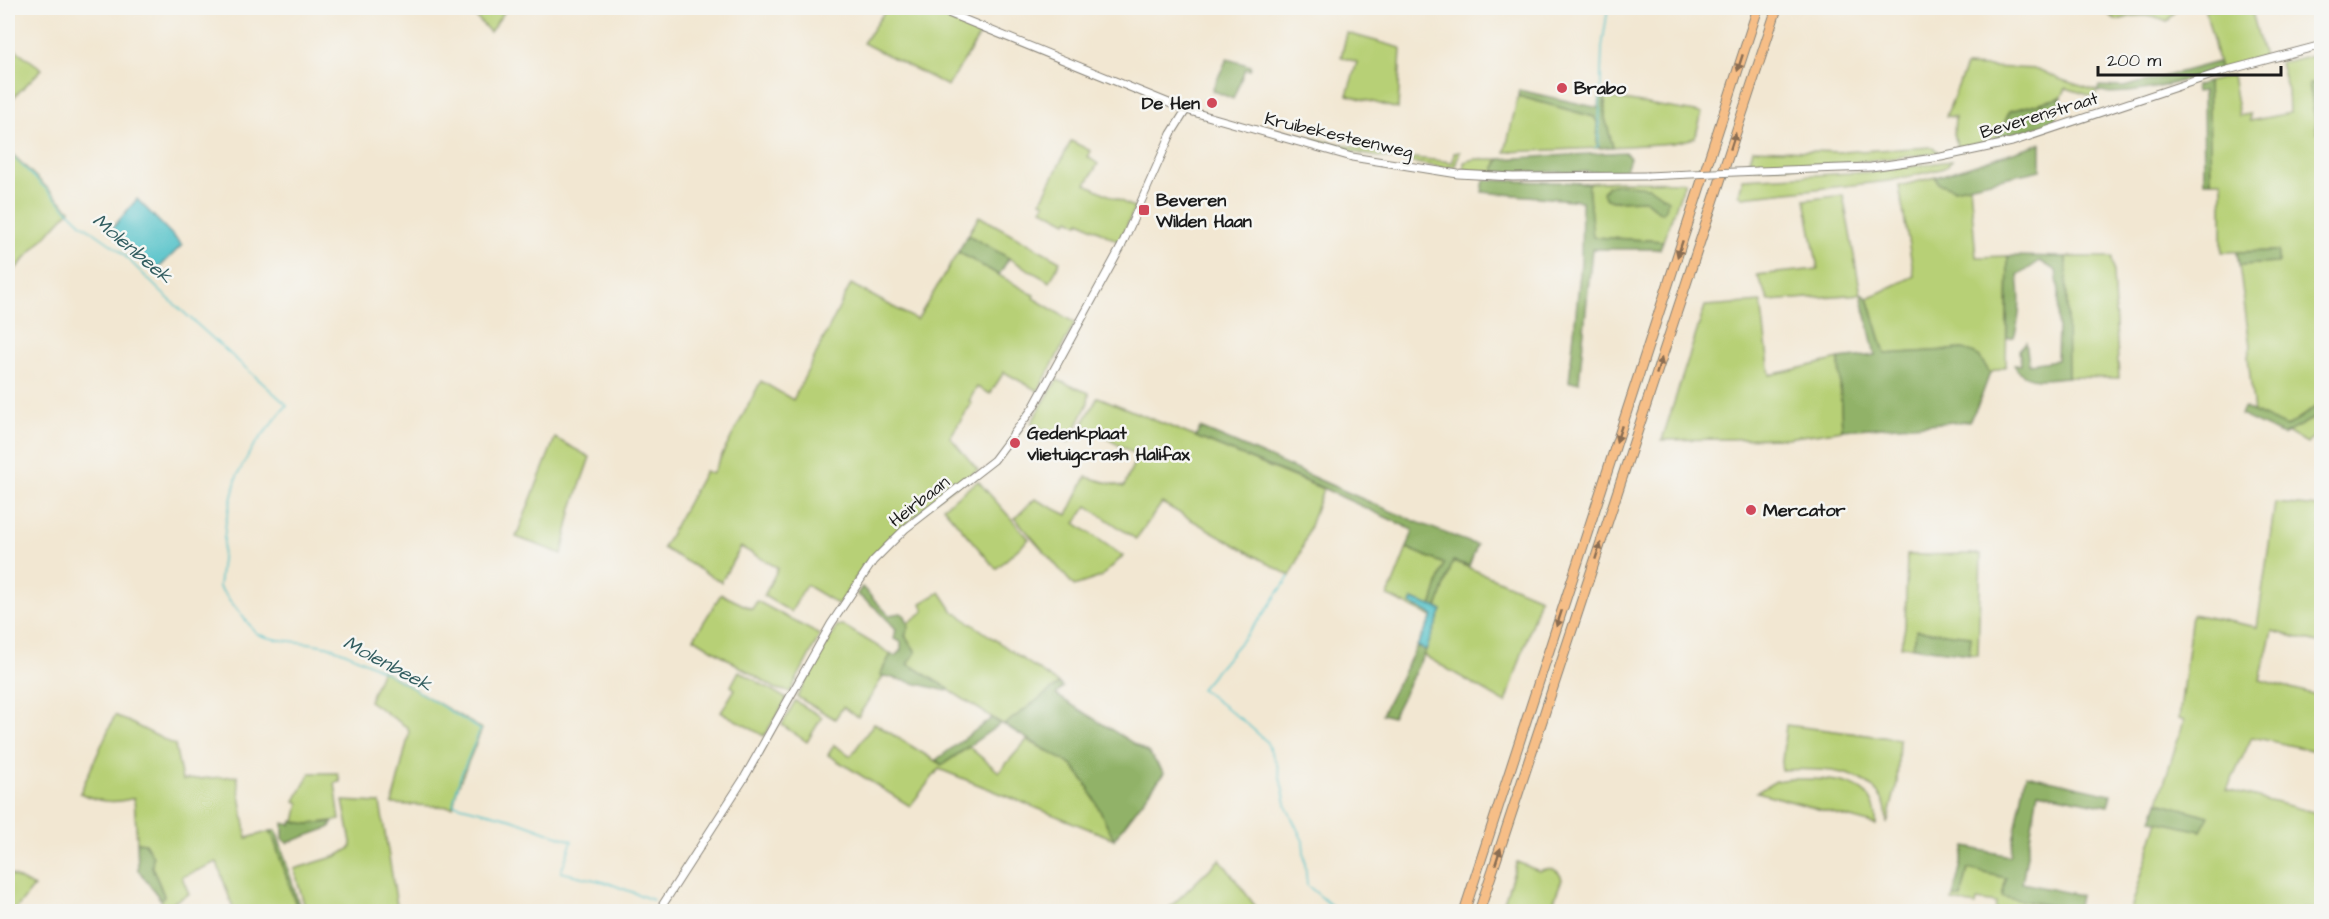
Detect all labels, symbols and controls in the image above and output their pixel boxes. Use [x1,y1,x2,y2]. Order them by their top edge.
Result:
scale bar [2098,39,2281,77]
text: 200 m [2107,48,2161,73]
one-way arrow [1735,54,1744,72]
place label: Brabo [1574,76,1627,101]
marker: Brabo [1555,81,1569,95]
street label: Beverenstraat [1977,85,2102,145]
place label: De Hen [1142,91,1200,116]
marker: De Hen [1205,96,1219,110]
street label: Kruibekesteenweg [1262,106,1416,166]
one-way arrow [1729,132,1738,150]
place label: Beveren Wilden Haan [1155,188,1252,234]
marker: Beveren Wilden Haan [1137,203,1151,217]
water label: Molenbeek [86,207,179,291]
one-way arrow [1674,240,1684,258]
one-way arrow [1655,357,1664,375]
place label: Gedenkplaat vlietuigcrash Halifax [1027,421,1190,468]
one-way arrow [1614,425,1623,443]
marker: Gedenkplaat vlietuigcrash Halifax [1008,436,1022,450]
street label: Heirbaan [884,470,955,533]
place label: Mercator [1763,498,1846,523]
marker: Mercator [1744,503,1758,517]
one-way arrow [1593,542,1603,560]
one-way arrow [1554,610,1563,628]
water label: Molenbeek [338,629,438,699]
one-way arrow [1493,847,1503,865]

